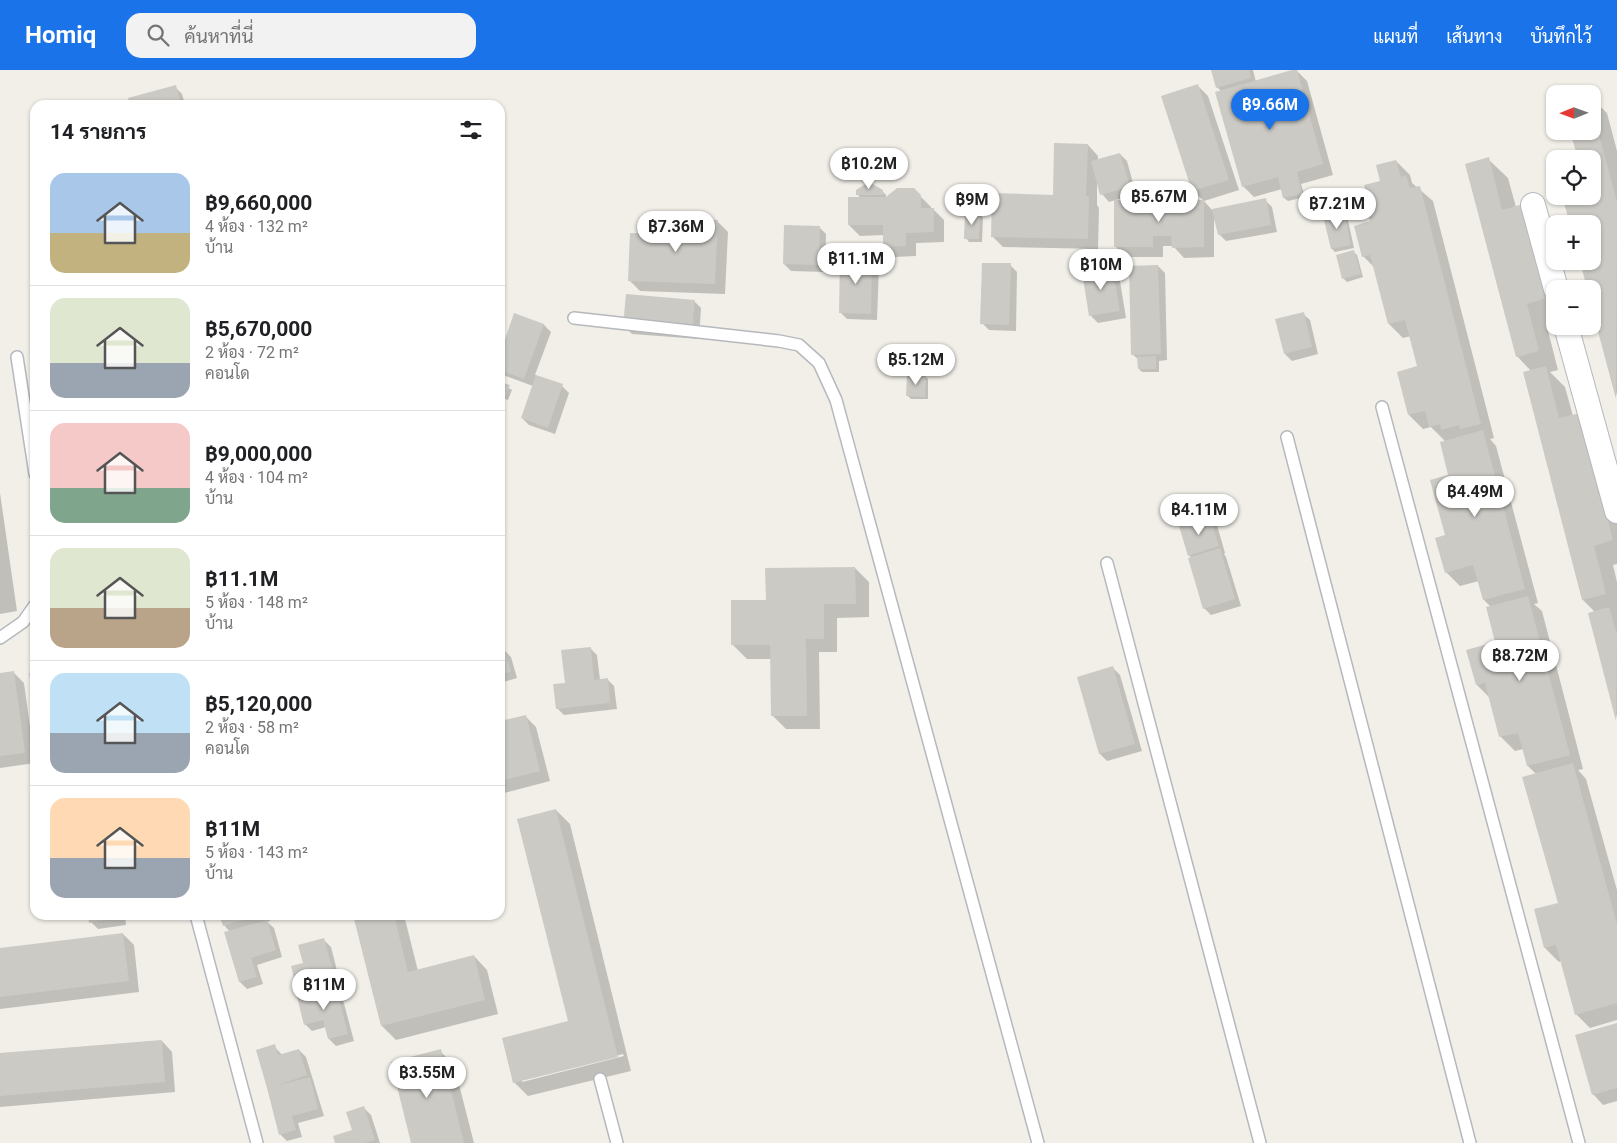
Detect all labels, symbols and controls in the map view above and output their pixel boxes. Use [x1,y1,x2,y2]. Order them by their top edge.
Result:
search box [126,13,476,58]
text: Homiq [25,21,96,49]
icon: search [144,21,172,49]
text: ค้นหาที่นี่ [184,25,254,48]
text: แผนที่ [1373,26,1418,47]
text: เส้นทาง [1446,26,1502,47]
text: บันทึกไว้ [1530,26,1592,47]
north arrow [1546,85,1601,140]
map controls [1546,85,1601,335]
pin: ฿9.66M [1229,88,1311,131]
text: ฿9.66M [1242,95,1298,114]
icon: filters [457,116,485,144]
text: 14 รายการ [50,120,147,144]
pin: ฿10.2M [828,148,910,190]
button: locate [1546,150,1601,205]
text: ฿10.2M [841,154,897,173]
pin: ฿5.67M [1118,180,1200,223]
pin: ฿9M [948,184,996,226]
text: ฿5.67M [1131,187,1187,206]
pin: ฿7.21M [1296,188,1378,230]
text: ฿9M [956,190,988,209]
text: ฿9,660,000 [205,191,312,215]
icon: home [90,193,150,253]
text: ฿7.21M [1309,194,1365,213]
pin: ฿7.36M [635,210,717,253]
button: + [1546,215,1601,270]
text: 4 ห้อง · 132 m² [205,217,308,236]
text: ฿7.36M [648,217,704,236]
text: บ้าน [205,238,233,257]
pin: ฿11.1M [815,242,897,285]
pin: ฿10M [1071,248,1131,291]
text: ฿11.1M [828,249,884,268]
text: ฿10M [1080,255,1122,274]
button: − [1546,280,1601,335]
text: ฿5,670,000 [205,317,312,341]
icon: home [90,318,150,378]
text: 2 ห้อง · 72 m² [205,343,299,362]
pin: ฿5.12M [875,344,957,386]
text: ฿5.12M [888,350,944,369]
text: คอนโด [205,364,250,383]
text: ฿9,000,000 [205,442,312,466]
icon: home [90,443,150,503]
text: 4 ห้อง · 104 m² [205,468,308,487]
pin: ฿4.49M [1434,476,1516,518]
text: ฿4.49M [1447,482,1503,501]
text: บ้าน [205,489,233,508]
pin: ฿4.11M [1158,494,1240,536]
text: ฿4.11M [1171,500,1227,519]
text: ฿11.1M [205,567,278,591]
icon: home [90,568,150,628]
text: 5 ห้อง · 148 m² [205,593,308,612]
text: บ้าน [205,614,233,633]
pin: ฿8.72M [1479,640,1561,682]
text: ฿8.72M [1492,646,1548,665]
text: ฿5,120,000 [205,692,312,716]
icon: home [90,693,150,753]
text: 2 ห้อง · 58 m² [205,718,299,737]
text: คอนโด [205,739,250,758]
text: ฿11M [205,817,260,841]
icon: home [90,818,150,878]
text: 5 ห้อง · 143 m² [205,843,308,862]
text: บ้าน [205,864,233,883]
pin: ฿11M [294,968,354,1011]
text: ฿11M [303,975,345,994]
pin: ฿3.55M [386,1056,468,1099]
text: ฿3.55M [399,1063,455,1082]

